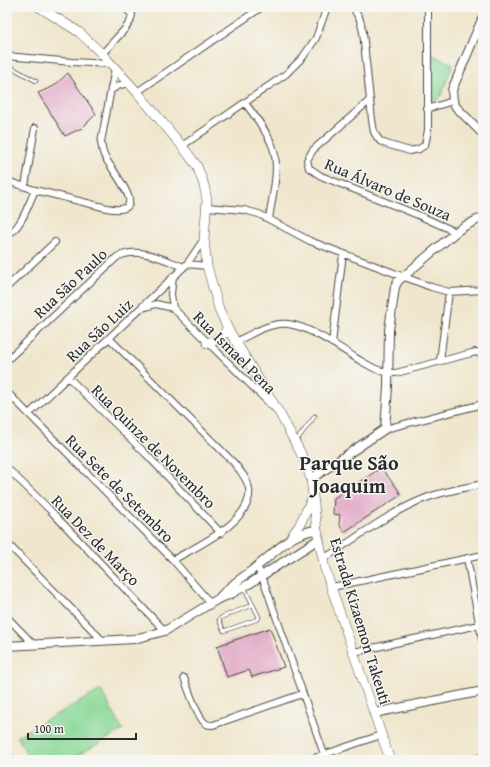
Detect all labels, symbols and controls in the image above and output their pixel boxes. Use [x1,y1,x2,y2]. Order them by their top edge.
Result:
street label: Rua Álvaro de Souza [321,152,455,227]
street label: Rua São Paulo [28,242,112,324]
street label: Rua São Luiz [60,293,138,367]
street label: Rua Ismael Pena [188,305,282,399]
street label: Rua Quinze de Novembro [86,378,222,514]
street label: Rua Sete de Setembro [60,428,180,548]
district label: Parque São Joaquim [299,448,399,500]
street label: Rua Dez de Março [46,489,146,591]
street label: Estrada Kizaemon Takeuti [324,535,398,708]
scale bar [28,715,136,741]
text: 100 m [34,720,64,737]

